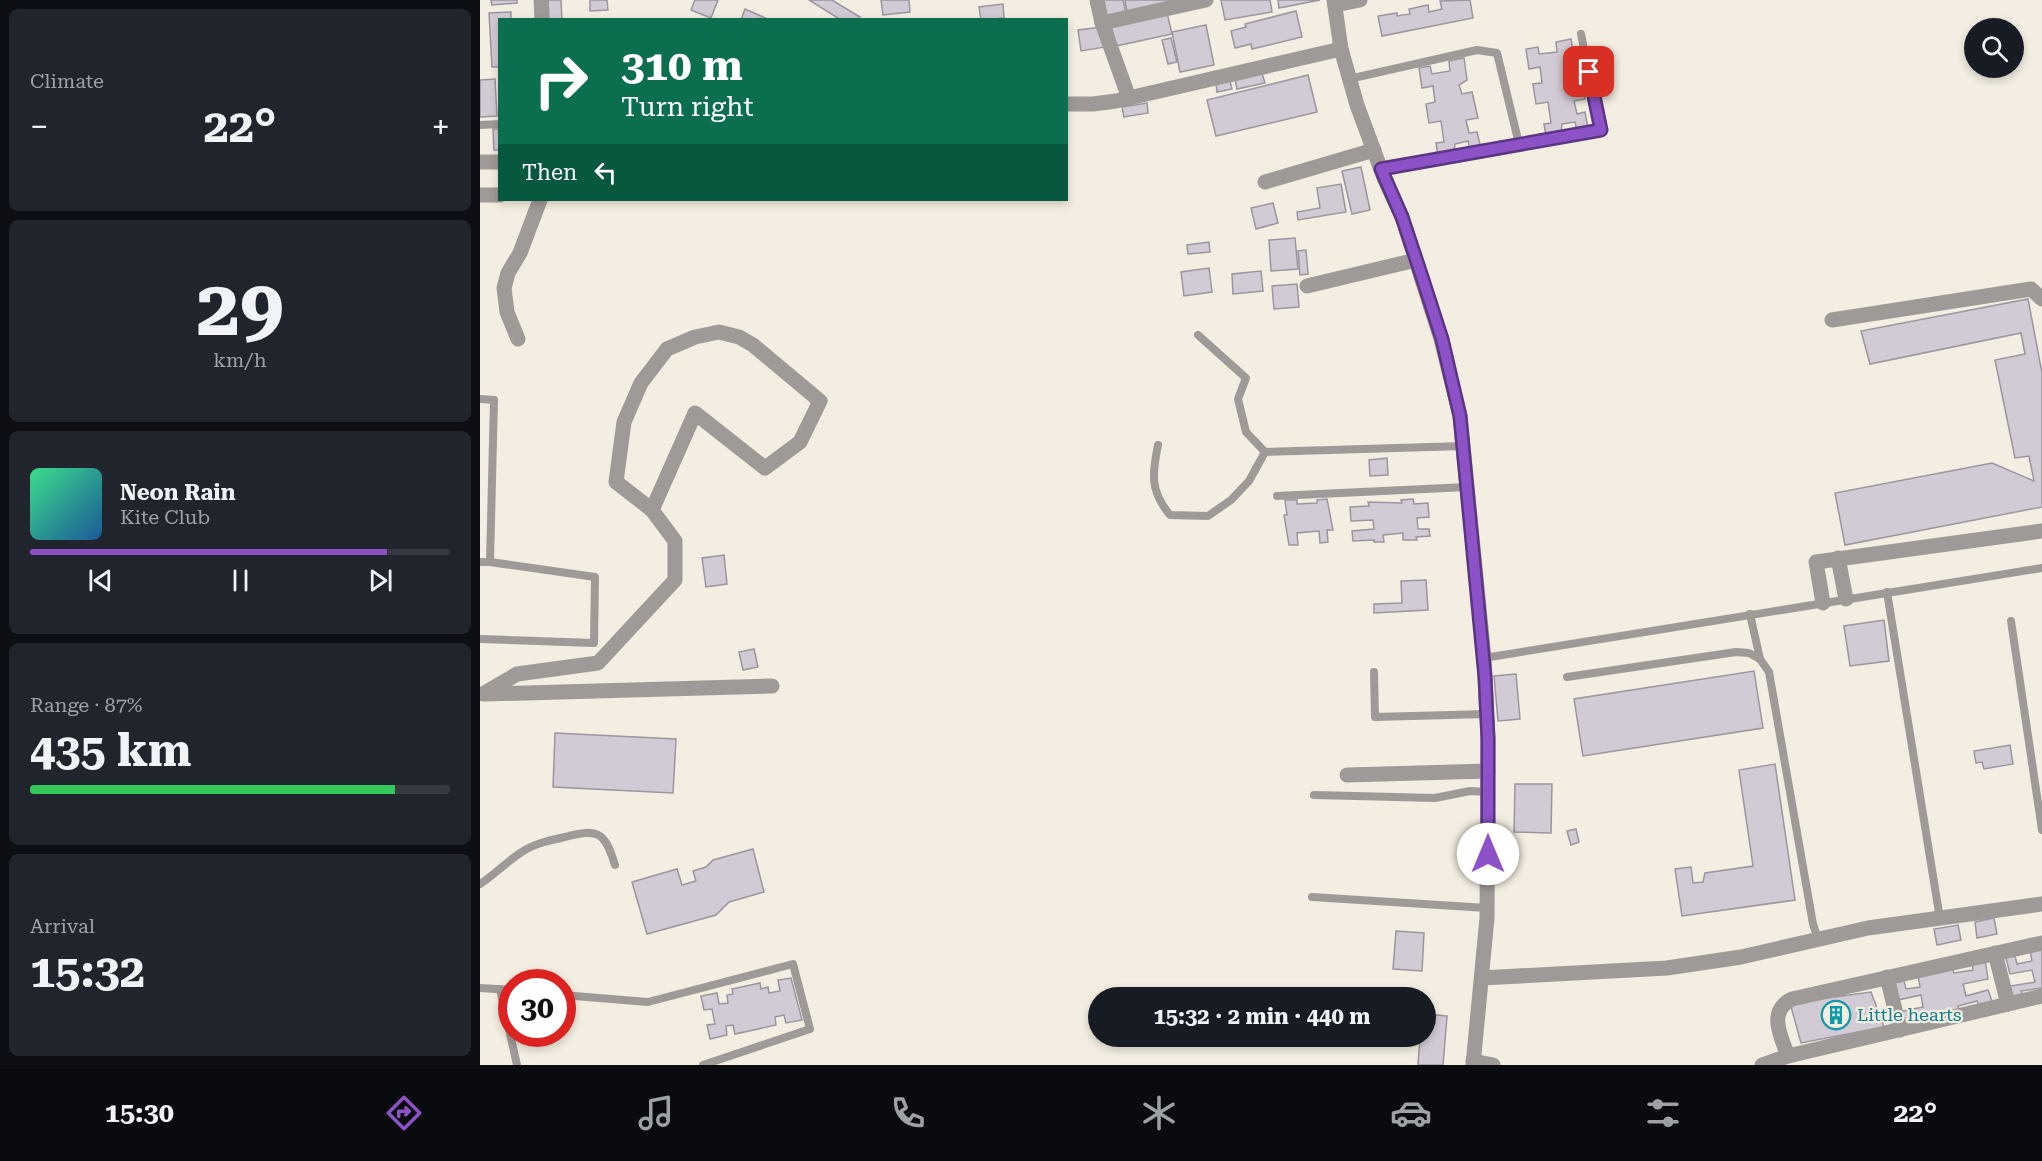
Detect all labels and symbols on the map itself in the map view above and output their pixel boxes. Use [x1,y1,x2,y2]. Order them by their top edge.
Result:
pin [1563,46,1614,97]
position arrow [1456,822,1520,886]
speed limit sign: 30 [498,969,576,1047]
building icon: Little hearts [1820,999,1852,1031]
place label: Little hearts [1857,1004,1962,1025]

